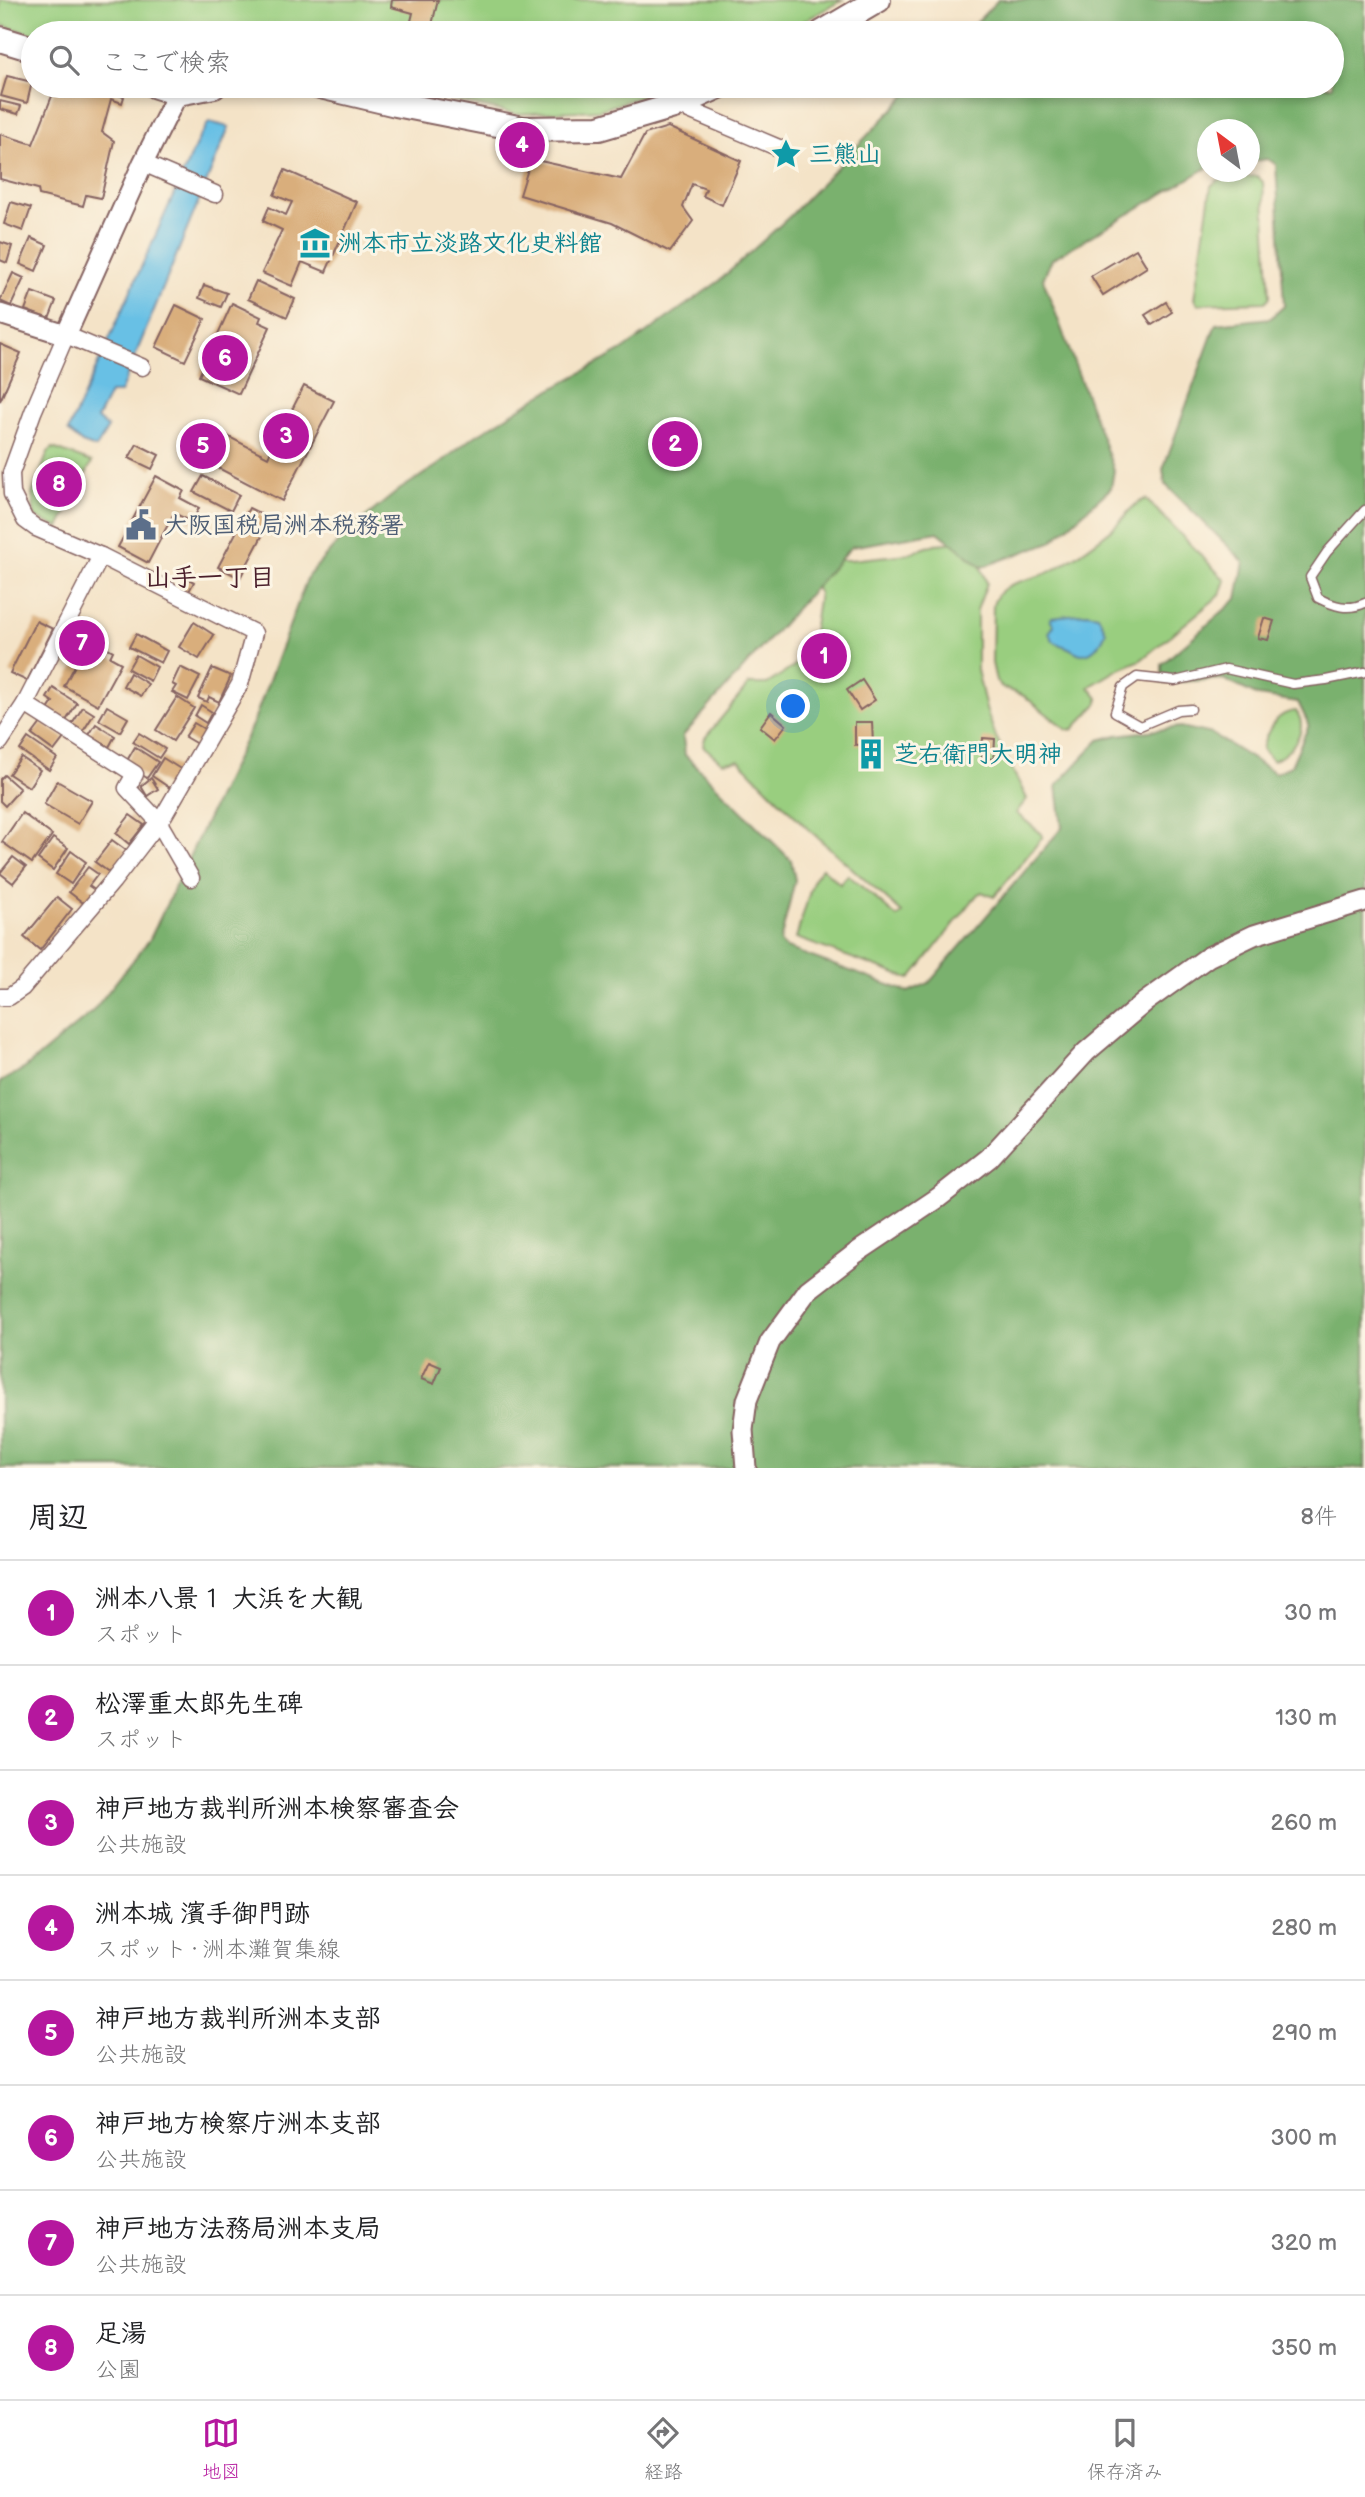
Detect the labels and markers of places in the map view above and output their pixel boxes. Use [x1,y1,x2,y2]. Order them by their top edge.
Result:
pin: 4 [499,119,545,171]
place icon: 三熊山 [769,137,803,171]
place label: 三熊山 [809,140,881,169]
museum icon: 洲本市立淡路文化史料館 [298,226,332,260]
place label: 洲本市立淡路文化史料館 [338,229,602,258]
pin: 6 [202,332,248,384]
pin: 3 [263,410,309,462]
pin: 2 [652,418,698,470]
pin: 5 [180,420,226,472]
pin: 8 [36,458,82,510]
public building icon: 大阪国税局洲本税務署 [124,508,158,542]
place label: 大阪国税局洲本税務署 [164,511,404,540]
pin: 7 [59,617,105,669]
pin: 1 [801,630,847,682]
building icon: 芝右衛門大明神 [854,737,888,771]
place label: 芝右衛門大明神 [894,740,1062,769]

